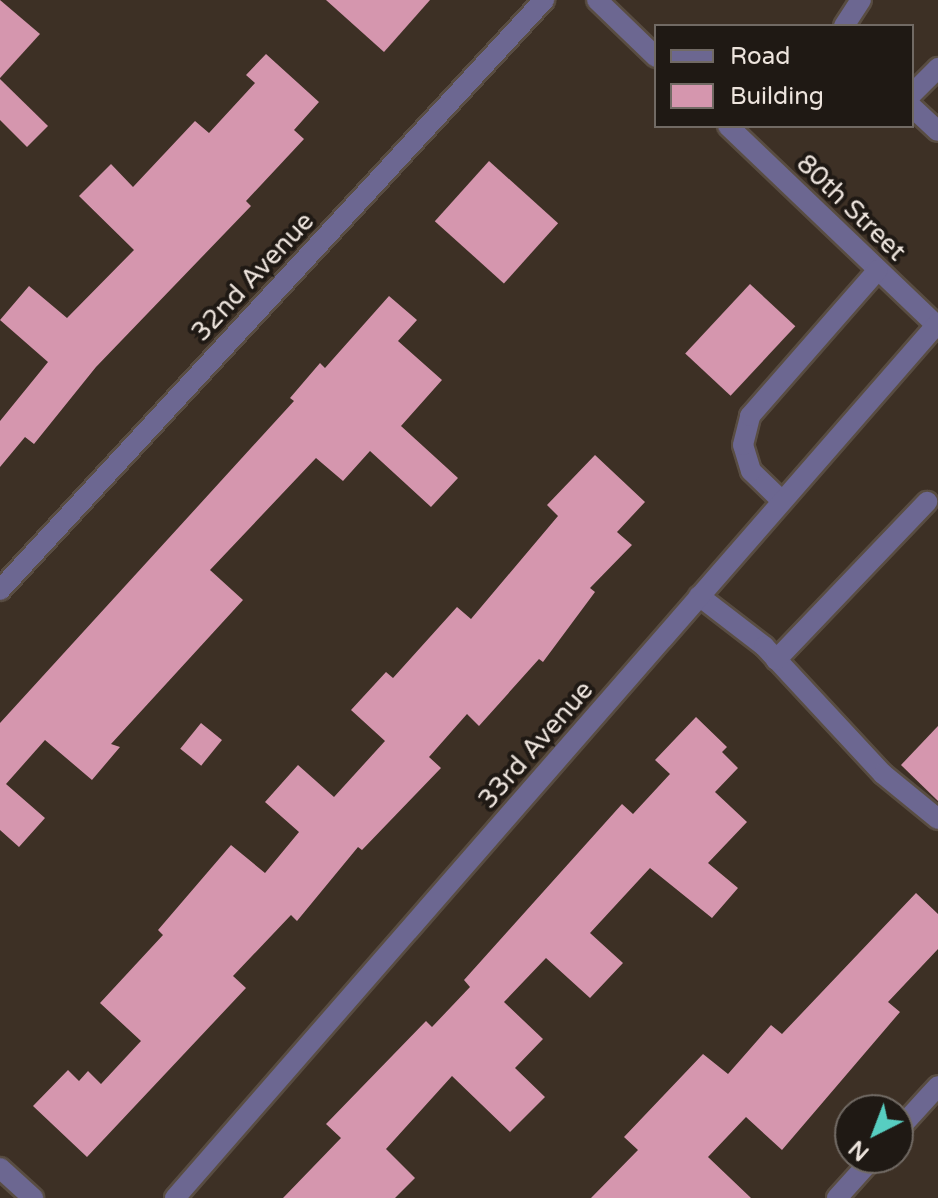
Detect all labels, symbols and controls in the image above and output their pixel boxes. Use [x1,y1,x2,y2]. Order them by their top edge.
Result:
legend [654,24,914,128]
text: Road [730,42,790,71]
text: Building [730,82,824,111]
street label: 80th Street [790,148,912,268]
street label: 32nd Avenue [185,206,321,348]
street label: 33rd Avenue [472,675,600,815]
north arrow [834,1094,914,1174]
text: N [844,1135,875,1166]

